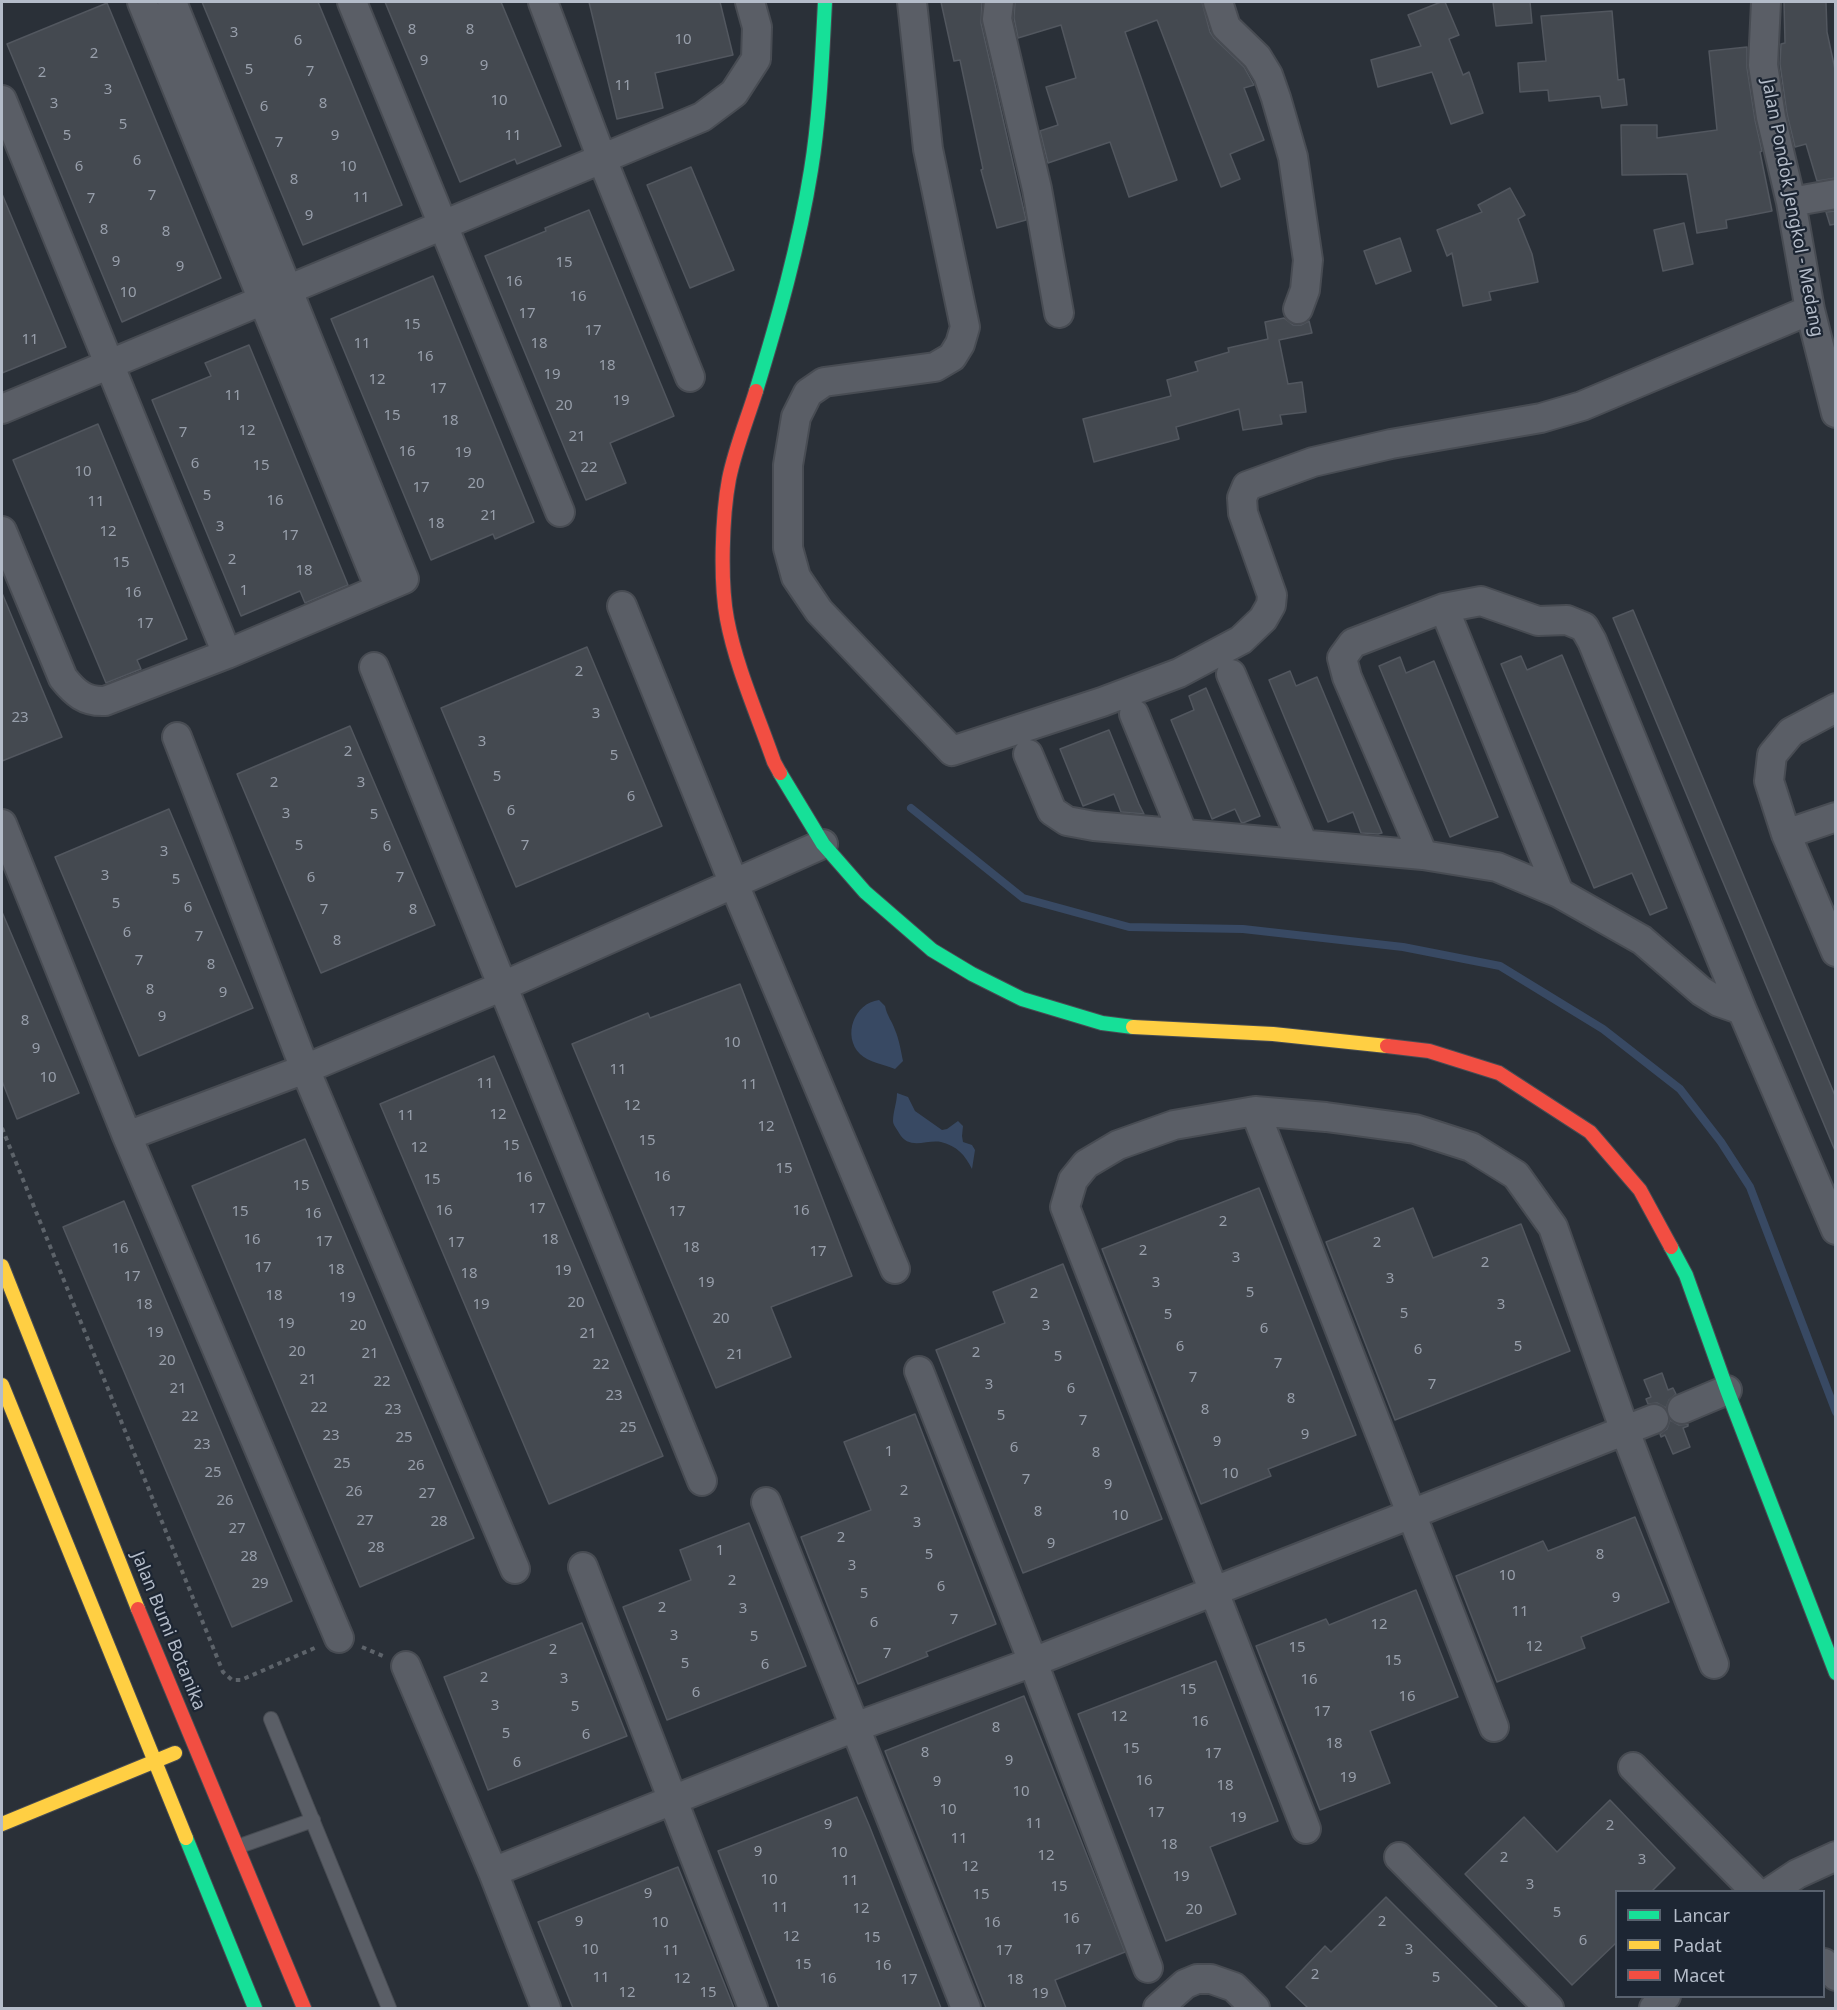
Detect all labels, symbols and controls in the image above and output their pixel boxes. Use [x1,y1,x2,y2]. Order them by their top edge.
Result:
house number: 8 [408,21,416,39]
house number: 8 [466,21,474,39]
house number: 3 [230,24,238,42]
house number: 10 [674,31,692,49]
house number: 6 [294,32,302,50]
house number: 2 [90,45,98,63]
house number: 9 [420,52,428,70]
house number: 9 [480,57,488,75]
house number: 5 [245,61,253,79]
house number: 7 [306,63,314,81]
house number: 2 [38,64,46,82]
house number: 11 [614,77,632,95]
street label: Jalan Pondok Jengkol - Medang [1756,77,1828,339]
house number: 3 [104,81,112,99]
house number: 10 [490,92,508,110]
house number: 3 [50,95,58,113]
house number: 8 [319,95,327,113]
house number: 6 [260,98,268,116]
house number: 5 [119,116,127,134]
house number: 5 [63,127,71,145]
house number: 9 [331,127,339,145]
house number: 11 [504,127,522,145]
house number: 7 [275,134,283,152]
house number: 6 [133,152,141,170]
house number: 6 [75,158,83,176]
house number: 10 [339,158,357,176]
house number: 8 [290,171,298,189]
house number: 7 [148,187,156,205]
house number: 11 [352,189,370,207]
house number: 7 [87,190,95,208]
house number: 9 [305,207,313,225]
house number: 8 [100,221,108,239]
house number: 8 [162,223,170,241]
house number: 9 [112,253,120,271]
house number: 15 [555,254,573,272]
house number: 9 [176,258,184,276]
house number: 16 [505,273,523,291]
house number: 10 [119,284,137,302]
house number: 16 [569,288,587,306]
house number: 17 [518,305,536,323]
house number: 15 [403,316,421,334]
house number: 17 [584,322,602,340]
house number: 11 [21,331,39,349]
house number: 11 [353,335,371,353]
house number: 18 [530,335,548,353]
house number: 16 [416,348,434,366]
house number: 18 [598,357,616,375]
house number: 19 [543,366,561,384]
house number: 12 [368,371,386,389]
house number: 17 [429,380,447,398]
house number: 11 [224,387,242,405]
house number: 19 [612,392,630,410]
house number: 20 [555,397,573,415]
house number: 15 [383,407,401,425]
house number: 18 [441,412,459,430]
house number: 12 [238,422,256,440]
house number: 7 [179,424,187,442]
house number: 21 [568,428,586,446]
house number: 16 [398,443,416,461]
house number: 19 [454,444,472,462]
house number: 6 [191,455,199,473]
house number: 15 [252,457,270,475]
house number: 22 [580,459,598,477]
house number: 10 [74,463,92,481]
house number: 20 [467,475,485,493]
house number: 17 [412,479,430,497]
house number: 5 [203,487,211,505]
house number: 16 [266,492,284,510]
house number: 11 [87,493,105,511]
house number: 21 [480,507,498,525]
house number: 18 [427,515,445,533]
house number: 3 [216,518,224,536]
house number: 12 [99,523,117,541]
house number: 17 [281,527,299,545]
house number: 2 [228,551,236,569]
house number: 15 [112,554,130,572]
house number: 18 [295,562,313,580]
house number: 1 [240,582,248,600]
house number: 16 [124,584,142,602]
house number: 17 [136,615,154,633]
house number: 2 [575,663,583,681]
house number: 3 [592,705,600,723]
house number: 23 [11,709,29,727]
house number: 3 [478,733,486,751]
house number: 2 [344,743,352,761]
house number: 5 [610,747,618,765]
house number: 5 [493,768,501,786]
house number: 2 [270,774,278,792]
house number: 3 [357,774,365,792]
house number: 6 [627,788,635,806]
house number: 6 [507,802,515,820]
house number: 3 [282,805,290,823]
house number: 5 [370,806,378,824]
house number: 5 [295,837,303,855]
house number: 7 [521,837,529,855]
house number: 6 [383,838,391,856]
house number: 3 [160,843,168,861]
house number: 3 [101,867,109,885]
house number: 6 [307,869,315,887]
house number: 7 [396,869,404,887]
house number: 5 [172,871,180,889]
house number: 5 [112,895,120,913]
house number: 6 [184,899,192,917]
house number: 7 [320,901,328,919]
house number: 8 [409,901,417,919]
house number: 6 [123,924,131,942]
house number: 7 [195,928,203,946]
house number: 8 [333,932,341,950]
house number: 7 [135,952,143,970]
house number: 8 [207,956,215,974]
house number: 8 [146,981,154,999]
house number: 9 [219,984,227,1002]
house number: 9 [158,1008,166,1026]
house number: 8 [21,1012,29,1030]
house number: 10 [723,1034,741,1052]
house number: 9 [32,1040,40,1058]
house number: 11 [609,1061,627,1079]
house number: 10 [39,1069,57,1087]
house number: 11 [476,1075,494,1093]
house number: 11 [740,1076,758,1094]
house number: 12 [623,1097,641,1115]
house number: 12 [489,1106,507,1124]
house number: 11 [397,1107,415,1125]
house number: 12 [757,1118,775,1136]
house number: 15 [638,1132,656,1150]
house number: 15 [502,1137,520,1155]
house number: 12 [410,1139,428,1157]
house number: 15 [775,1160,793,1178]
house number: 16 [653,1168,671,1186]
house number: 16 [515,1169,533,1187]
house number: 15 [423,1171,441,1189]
house number: 15 [292,1177,310,1195]
house number: 17 [528,1200,546,1218]
house number: 16 [435,1202,453,1220]
house number: 16 [792,1202,810,1220]
house number: 15 [231,1203,249,1221]
house number: 17 [668,1203,686,1221]
house number: 16 [304,1205,322,1223]
house number: 2 [1219,1213,1227,1231]
house number: 16 [243,1231,261,1249]
house number: 18 [541,1231,559,1249]
house number: 17 [315,1233,333,1251]
house number: 17 [447,1234,465,1252]
house number: 2 [1373,1234,1381,1252]
house number: 18 [682,1239,700,1257]
house number: 16 [111,1240,129,1258]
house number: 2 [1139,1242,1147,1260]
house number: 17 [809,1243,827,1261]
house number: 3 [1232,1249,1240,1267]
house number: 2 [1481,1254,1489,1272]
house number: 17 [254,1259,272,1277]
house number: 18 [327,1261,345,1279]
house number: 19 [554,1262,572,1280]
house number: 18 [460,1265,478,1283]
house number: 17 [123,1268,141,1286]
house number: 3 [1386,1270,1394,1288]
house number: 19 [697,1274,715,1292]
house number: 3 [1152,1274,1160,1292]
house number: 5 [1246,1284,1254,1302]
house number: 2 [1030,1285,1038,1303]
house number: 18 [265,1287,283,1305]
house number: 19 [338,1289,356,1307]
house number: 20 [567,1294,585,1312]
house number: 18 [135,1296,153,1314]
house number: 19 [472,1296,490,1314]
house number: 3 [1497,1296,1505,1314]
house number: 5 [1400,1305,1408,1323]
house number: 5 [1164,1306,1172,1324]
house number: 20 [712,1310,730,1328]
house number: 19 [277,1315,295,1333]
house number: 20 [349,1317,367,1335]
house number: 3 [1042,1317,1050,1335]
house number: 6 [1260,1320,1268,1338]
house number: 19 [146,1324,164,1342]
house number: 21 [579,1325,597,1343]
house number: 6 [1176,1338,1184,1356]
house number: 5 [1514,1338,1522,1356]
house number: 6 [1414,1341,1422,1359]
house number: 20 [288,1343,306,1361]
house number: 2 [972,1344,980,1362]
house number: 21 [361,1345,379,1363]
house number: 21 [726,1346,744,1364]
house number: 5 [1054,1348,1062,1366]
house number: 20 [158,1352,176,1370]
house number: 7 [1274,1355,1282,1373]
house number: 22 [592,1356,610,1374]
house number: 7 [1189,1369,1197,1387]
house number: 21 [299,1371,317,1389]
house number: 22 [373,1373,391,1391]
house number: 3 [985,1376,993,1394]
house number: 7 [1428,1376,1436,1394]
house number: 21 [169,1380,187,1398]
house number: 6 [1067,1380,1075,1398]
house number: 23 [605,1387,623,1405]
house number: 8 [1287,1390,1295,1408]
house number: 22 [310,1399,328,1417]
house number: 23 [384,1401,402,1419]
house number: 8 [1201,1401,1209,1419]
house number: 5 [997,1407,1005,1425]
house number: 22 [181,1408,199,1426]
house number: 7 [1079,1412,1087,1430]
house number: 25 [619,1419,637,1437]
house number: 9 [1301,1426,1309,1444]
house number: 23 [322,1427,340,1445]
house number: 25 [395,1429,413,1447]
house number: 9 [1213,1433,1221,1451]
house number: 23 [193,1436,211,1454]
house number: 6 [1010,1439,1018,1457]
house number: 1 [885,1443,893,1461]
house number: 8 [1092,1444,1100,1462]
house number: 25 [333,1455,351,1473]
house number: 26 [407,1457,425,1475]
house number: 25 [204,1464,222,1482]
house number: 10 [1221,1465,1239,1483]
house number: 7 [1022,1471,1030,1489]
house number: 9 [1104,1476,1112,1494]
house number: 2 [900,1482,908,1500]
house number: 26 [345,1483,363,1501]
house number: 27 [418,1485,436,1503]
house number: 26 [216,1492,234,1510]
house number: 8 [1034,1503,1042,1521]
house number: 10 [1111,1507,1129,1525]
house number: 27 [356,1512,374,1530]
house number: 28 [430,1513,448,1531]
house number: 3 [913,1514,921,1532]
house number: 27 [228,1520,246,1538]
house number: 2 [837,1529,845,1547]
house number: 9 [1047,1535,1055,1553]
house number: 28 [367,1539,385,1557]
house number: 1 [716,1542,724,1560]
house number: 5 [925,1546,933,1564]
house number: 8 [1596,1546,1604,1564]
house number: 28 [240,1548,258,1566]
street label: Jalan Bumi Botanika [126,1549,210,1713]
house number: 3 [848,1557,856,1575]
house number: 10 [1498,1567,1516,1585]
house number: 2 [728,1572,736,1590]
house number: 29 [251,1575,269,1593]
house number: 6 [937,1578,945,1596]
house number: 5 [860,1585,868,1603]
house number: 9 [1612,1589,1620,1607]
house number: 2 [658,1599,666,1617]
house number: 3 [739,1600,747,1618]
house number: 11 [1511,1603,1529,1621]
house number: 7 [950,1611,958,1629]
house number: 6 [870,1614,878,1632]
house number: 12 [1370,1616,1388,1634]
house number: 3 [670,1627,678,1645]
house number: 5 [750,1628,758,1646]
house number: 12 [1525,1638,1543,1656]
house number: 15 [1288,1639,1306,1657]
house number: 2 [549,1641,557,1659]
house number: 7 [883,1645,891,1663]
house number: 15 [1384,1652,1402,1670]
house number: 5 [681,1655,689,1673]
house number: 6 [761,1656,769,1674]
house number: 2 [480,1669,488,1687]
house number: 3 [560,1670,568,1688]
house number: 16 [1300,1671,1318,1689]
house number: 15 [1179,1681,1197,1699]
house number: 6 [692,1684,700,1702]
house number: 16 [1398,1688,1416,1706]
house number: 3 [491,1697,499,1715]
house number: 5 [571,1698,579,1716]
house number: 17 [1313,1703,1331,1721]
house number: 12 [1110,1708,1128,1726]
house number: 16 [1191,1713,1209,1731]
house number: 8 [992,1719,1000,1737]
house number: 5 [502,1725,510,1743]
house number: 6 [582,1726,590,1744]
house number: 18 [1325,1735,1343,1753]
house number: 15 [1122,1740,1140,1758]
house number: 8 [921,1744,929,1762]
house number: 17 [1204,1745,1222,1763]
house number: 9 [1005,1752,1013,1770]
house number: 6 [513,1754,521,1772]
house number: 19 [1339,1769,1357,1787]
house number: 16 [1135,1772,1153,1790]
house number: 9 [933,1773,941,1791]
house number: 18 [1216,1777,1234,1795]
house number: 10 [1012,1783,1030,1801]
house number: 10 [939,1801,957,1819]
house number: 17 [1147,1804,1165,1822]
house number: 19 [1229,1809,1247,1827]
house number: 11 [1025,1815,1043,1833]
house number: 9 [824,1816,832,1834]
house number: 2 [1606,1817,1614,1835]
house number: 11 [950,1830,968,1848]
house number: 18 [1160,1836,1178,1854]
house number: 9 [754,1843,762,1861]
house number: 10 [830,1844,848,1862]
house number: 12 [1037,1847,1055,1865]
house number: 2 [1500,1849,1508,1867]
house number: 3 [1638,1851,1646,1869]
house number: 12 [961,1858,979,1876]
house number: 19 [1172,1868,1190,1886]
house number: 10 [760,1871,778,1889]
house number: 11 [841,1872,859,1890]
house number: 3 [1526,1876,1534,1894]
house number: 15 [1050,1878,1068,1896]
house number: 9 [644,1885,652,1903]
house number: 15 [972,1886,990,1904]
legend [1615,1890,1825,1998]
house number: 11 [771,1899,789,1917]
house number: 12 [852,1900,870,1918]
house number: 20 [1185,1901,1203,1919]
text: Lancar [1673,1903,1730,1927]
house number: 5 [1553,1904,1561,1922]
house number: 16 [1062,1910,1080,1928]
house number: 9 [575,1913,583,1931]
house number: 2 [1378,1913,1386,1931]
house number: 10 [651,1914,669,1932]
house number: 16 [983,1914,1001,1932]
house number: 12 [782,1928,800,1946]
house number: 15 [863,1929,881,1947]
house number: 6 [1579,1932,1587,1950]
text: Padat [1673,1933,1722,1957]
house number: 10 [581,1941,599,1959]
house number: 17 [1074,1941,1092,1959]
house number: 3 [1405,1941,1413,1959]
house number: 11 [662,1942,680,1960]
house number: 17 [995,1942,1013,1960]
house number: 15 [794,1956,812,1974]
house number: 16 [874,1957,892,1975]
text: Macet [1673,1963,1725,1987]
house number: 2 [1311,1966,1319,1984]
house number: 11 [592,1969,610,1987]
house number: 5 [1432,1969,1440,1987]
house number: 12 [673,1970,691,1988]
house number: 16 [819,1970,837,1988]
house number: 17 [900,1971,918,1989]
house number: 18 [1006,1971,1024,1989]
house number: 12 [618,1984,636,2002]
house number: 15 [699,1984,717,2002]
house number: 19 [1031,1985,1049,2003]

